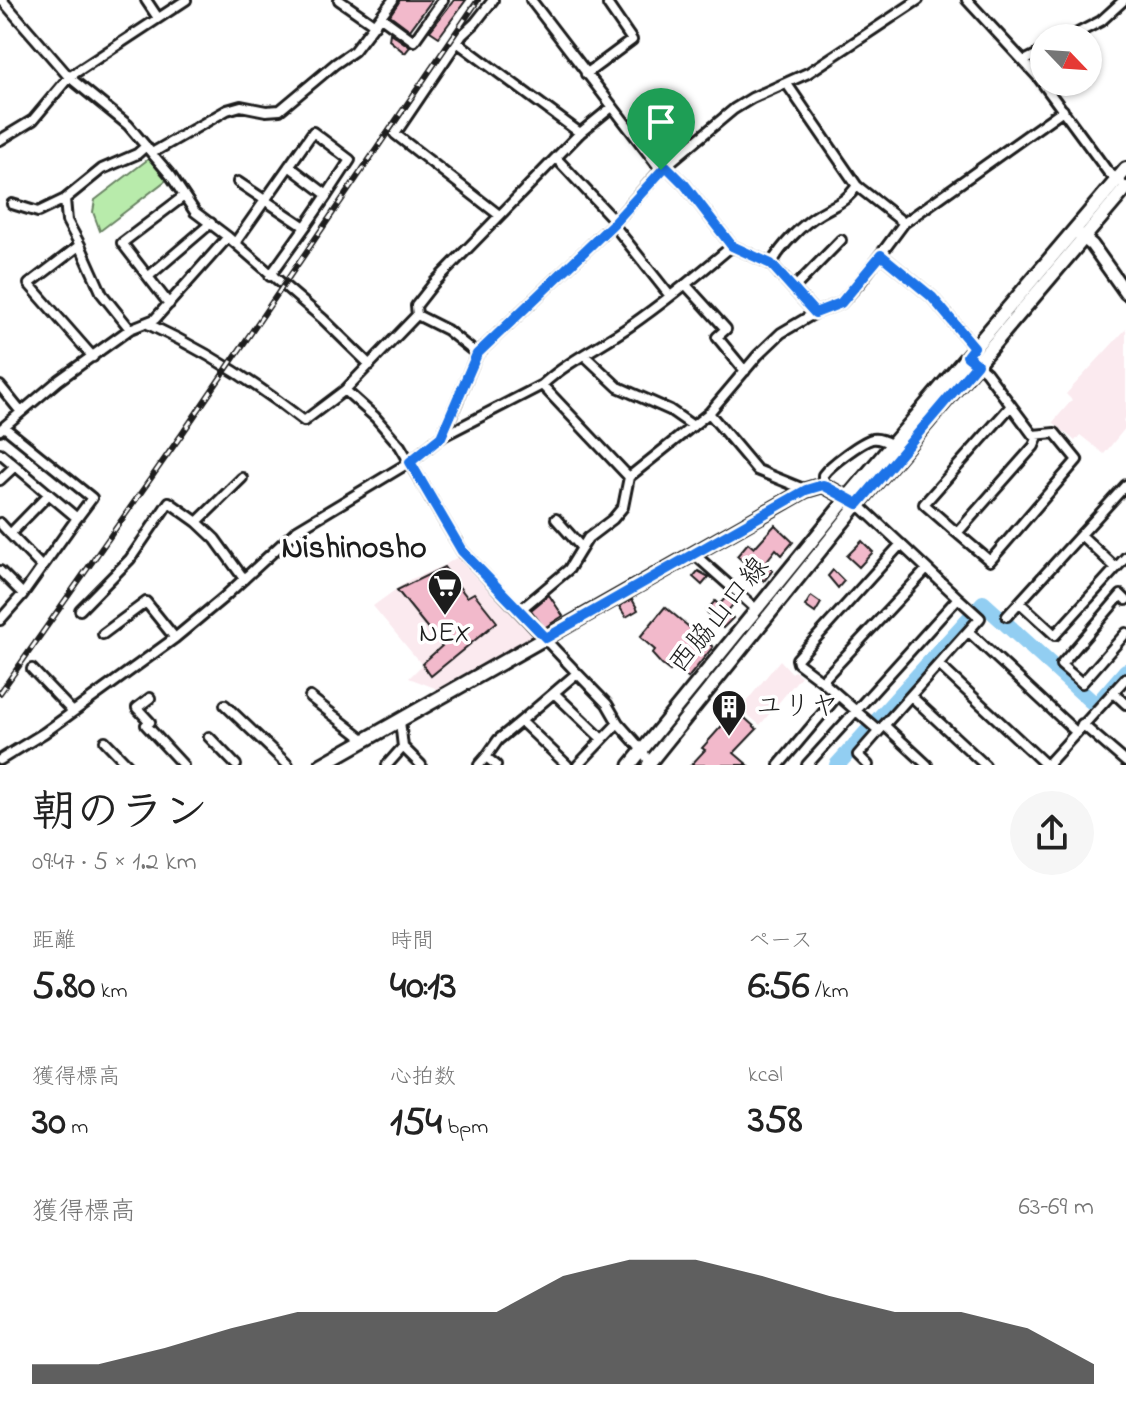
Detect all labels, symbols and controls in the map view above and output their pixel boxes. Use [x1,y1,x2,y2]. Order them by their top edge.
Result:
north arrow [1030,24,1102,96]
map controls [1030,24,1102,96]
pin [627,88,695,170]
icon: arrive [639,100,683,144]
district label: Nishinosho [281,526,427,573]
street label: 西脇山口線 [660,549,780,683]
supermarket icon: NEX [426,567,464,617]
place label: NEX [419,614,471,655]
place label: ユリヤ [755,687,839,728]
building icon: ユリヤ [710,688,748,738]
text: 朝のラン [32,782,208,846]
button: share [1010,791,1094,875]
text: 09:47 · 5 × 1.2 km [32,844,197,882]
text: 距離 [32,926,76,958]
text: 時間 [390,926,434,958]
text: ペース [748,926,813,958]
text: 5.80 [32,958,95,1017]
text: 40:13 [390,958,456,1017]
text: 6:56 [748,958,809,1017]
text: km [95,976,128,1008]
text: /km [809,976,849,1008]
text: kcal [748,1060,783,1092]
text: 獲得標高 [32,1062,120,1094]
text: 心拍数 [390,1062,456,1094]
text: 358 [748,1092,802,1151]
text: 30 [32,1094,66,1153]
text: 154 [390,1094,442,1153]
text: m [66,1112,88,1144]
text: bpm [442,1112,488,1144]
text: 63–69 m [1018,1189,1094,1227]
text: 獲得標高 [32,1194,136,1232]

